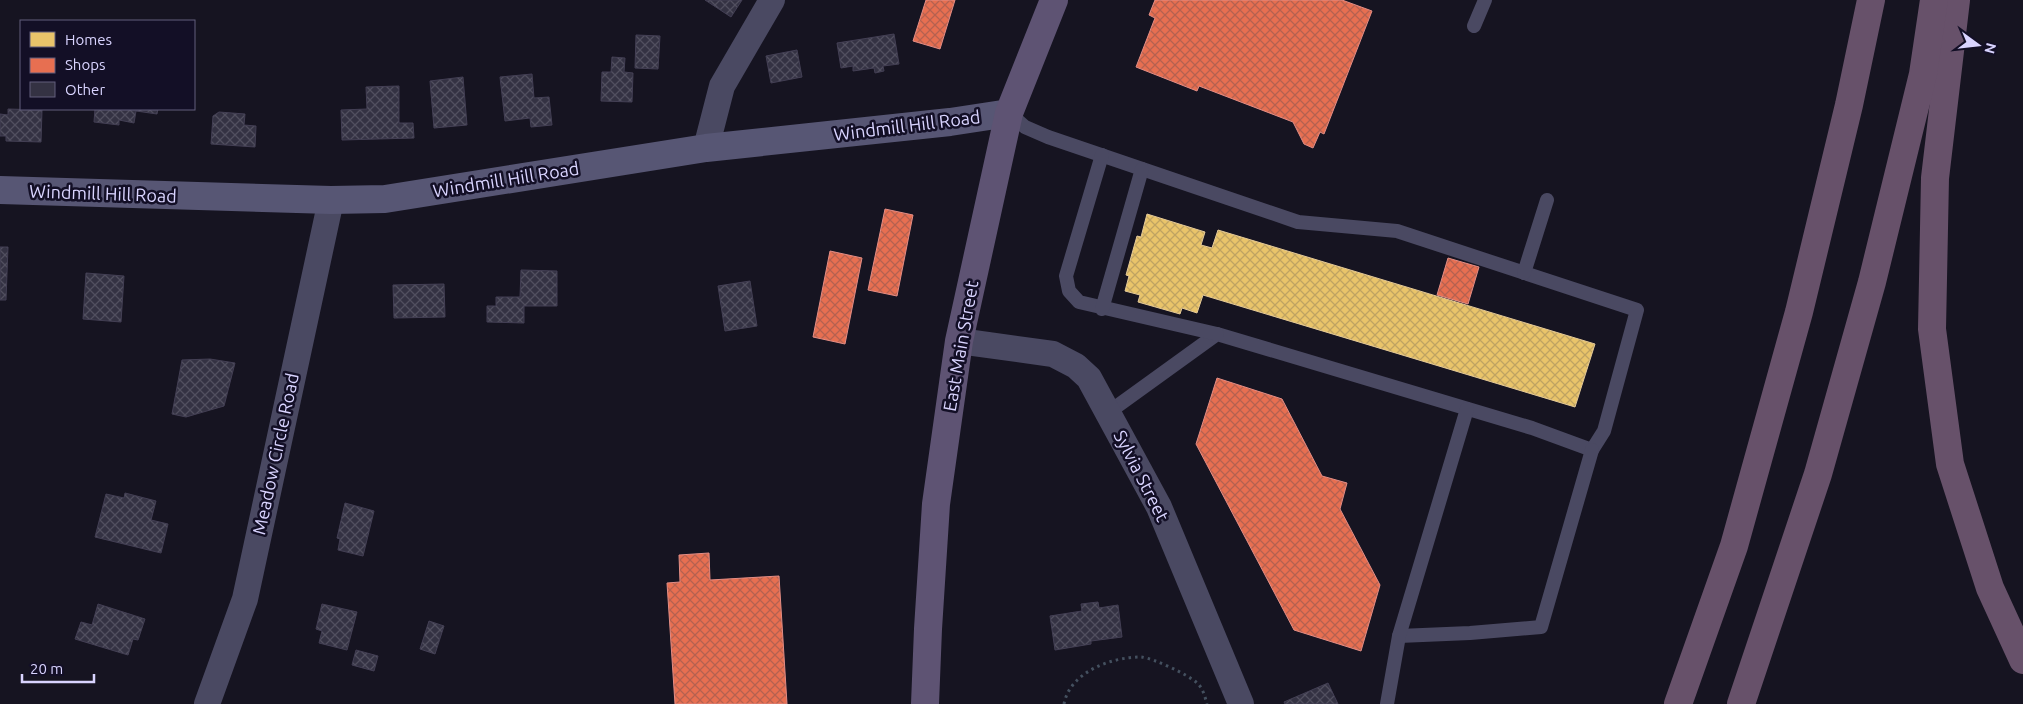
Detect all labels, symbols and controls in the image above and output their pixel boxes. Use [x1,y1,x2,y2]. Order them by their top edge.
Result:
legend [20,20,195,110]
north arrow [1953,20,2003,70]
text: Homes [65,31,112,48]
text: N [1981,41,2000,55]
text: Shops [65,56,106,73]
text: Other [65,81,105,98]
street label: Windmill Hill Road [832,106,981,144]
street label: Windmill Hill Road [431,158,580,200]
street label: Windmill Hill Road [29,180,177,206]
street label: East Main Street [939,279,981,413]
street label: Meadow Circle Road [248,371,302,536]
street label: Sylvia Street [1110,427,1173,524]
scale bar [22,652,95,684]
text: 20 m [30,660,63,677]

